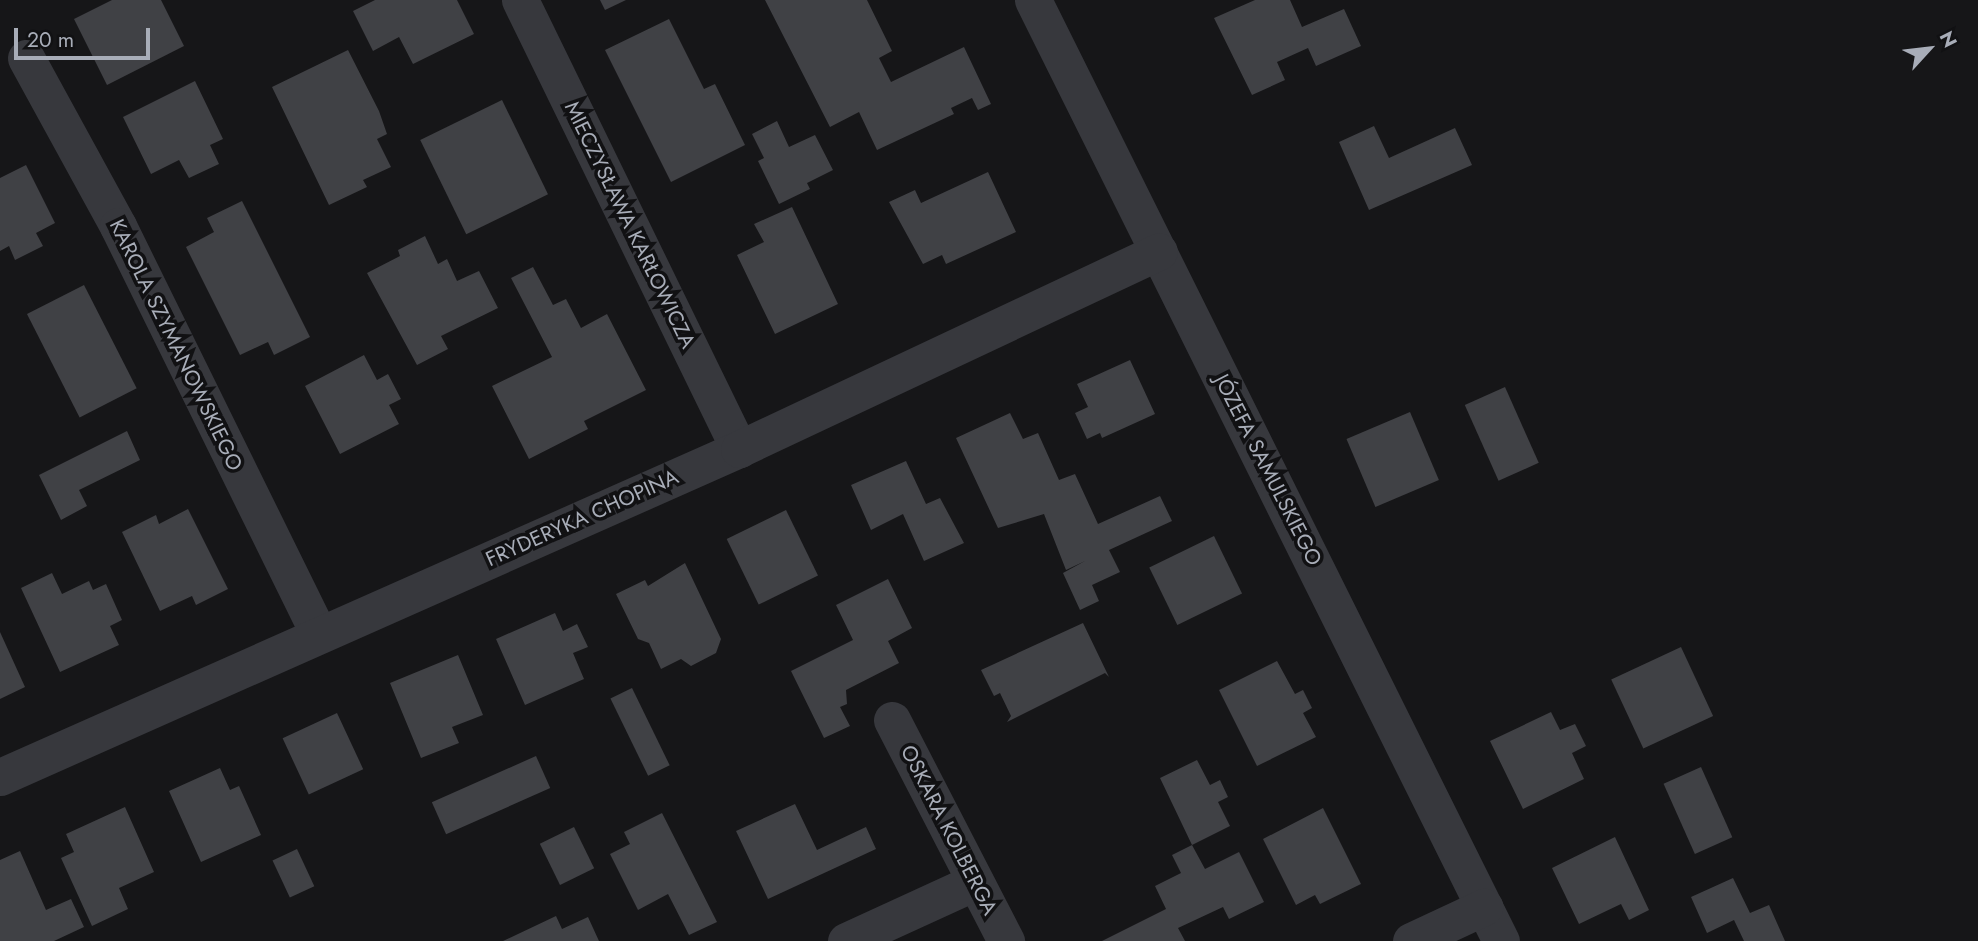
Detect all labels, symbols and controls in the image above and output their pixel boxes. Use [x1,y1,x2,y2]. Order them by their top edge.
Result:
scale bar [18,14,154,58]
north arrow [1894,14,1964,84]
text: 20 m [27,25,74,55]
text: N [1933,26,1964,52]
street label: MIECZYSŁAWA KARŁOWICZA [559,98,701,352]
street label: KAROLA SZYMANOWSKIEGO [104,215,248,475]
street label: JÓZEFA SAMULSKIEGO [1209,370,1327,570]
street label: FRYDERYKA CHOPINA [482,464,682,572]
street label: OSKARA KOLBERGA [895,741,1003,919]

